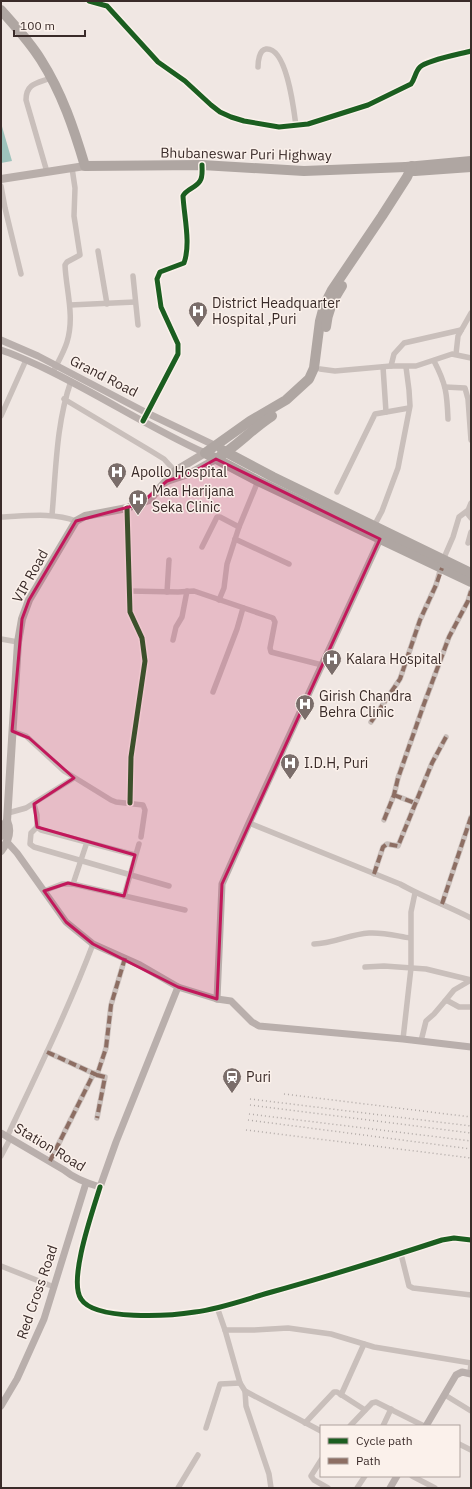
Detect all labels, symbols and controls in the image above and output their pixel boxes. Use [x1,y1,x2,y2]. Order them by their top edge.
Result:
scale bar [14,12,85,38]
text: 100 m [20,18,55,33]
street label: Bhubaneswar Puri Highway [160,144,332,164]
place label: District Headquarter Hospital ,Puri [212,294,340,328]
hospital icon: District Headquarter Hospital ,Puri [187,300,209,328]
street label: Grand Road [67,351,141,401]
hospital icon: Apollo Hospital [106,461,128,489]
place label: Apollo Hospital [131,463,227,481]
place label: Maa Harijana Seka Clinic [152,482,235,516]
hospital icon: Maa Harijana Seka Clinic [127,488,149,516]
street label: VIP Road [8,546,52,606]
hospital icon: Kalara Hospital [321,648,343,676]
place label: Kalara Hospital [346,650,442,668]
place label: Girish Chandra Behra Clinic [319,687,412,721]
hospital icon: Girish Chandra Behra Clinic [294,693,316,721]
hospital icon: I.D.H, Puri [279,752,301,780]
place label: I.D.H, Puri [304,754,368,772]
station icon: Puri [221,1066,243,1094]
place label: Puri [246,1068,271,1086]
street label: Station Road [11,1119,89,1175]
street label: Red Cross Road [12,1242,62,1342]
legend [320,1425,460,1477]
text: Cycle path [356,1433,413,1448]
text: Path [356,1453,381,1468]

